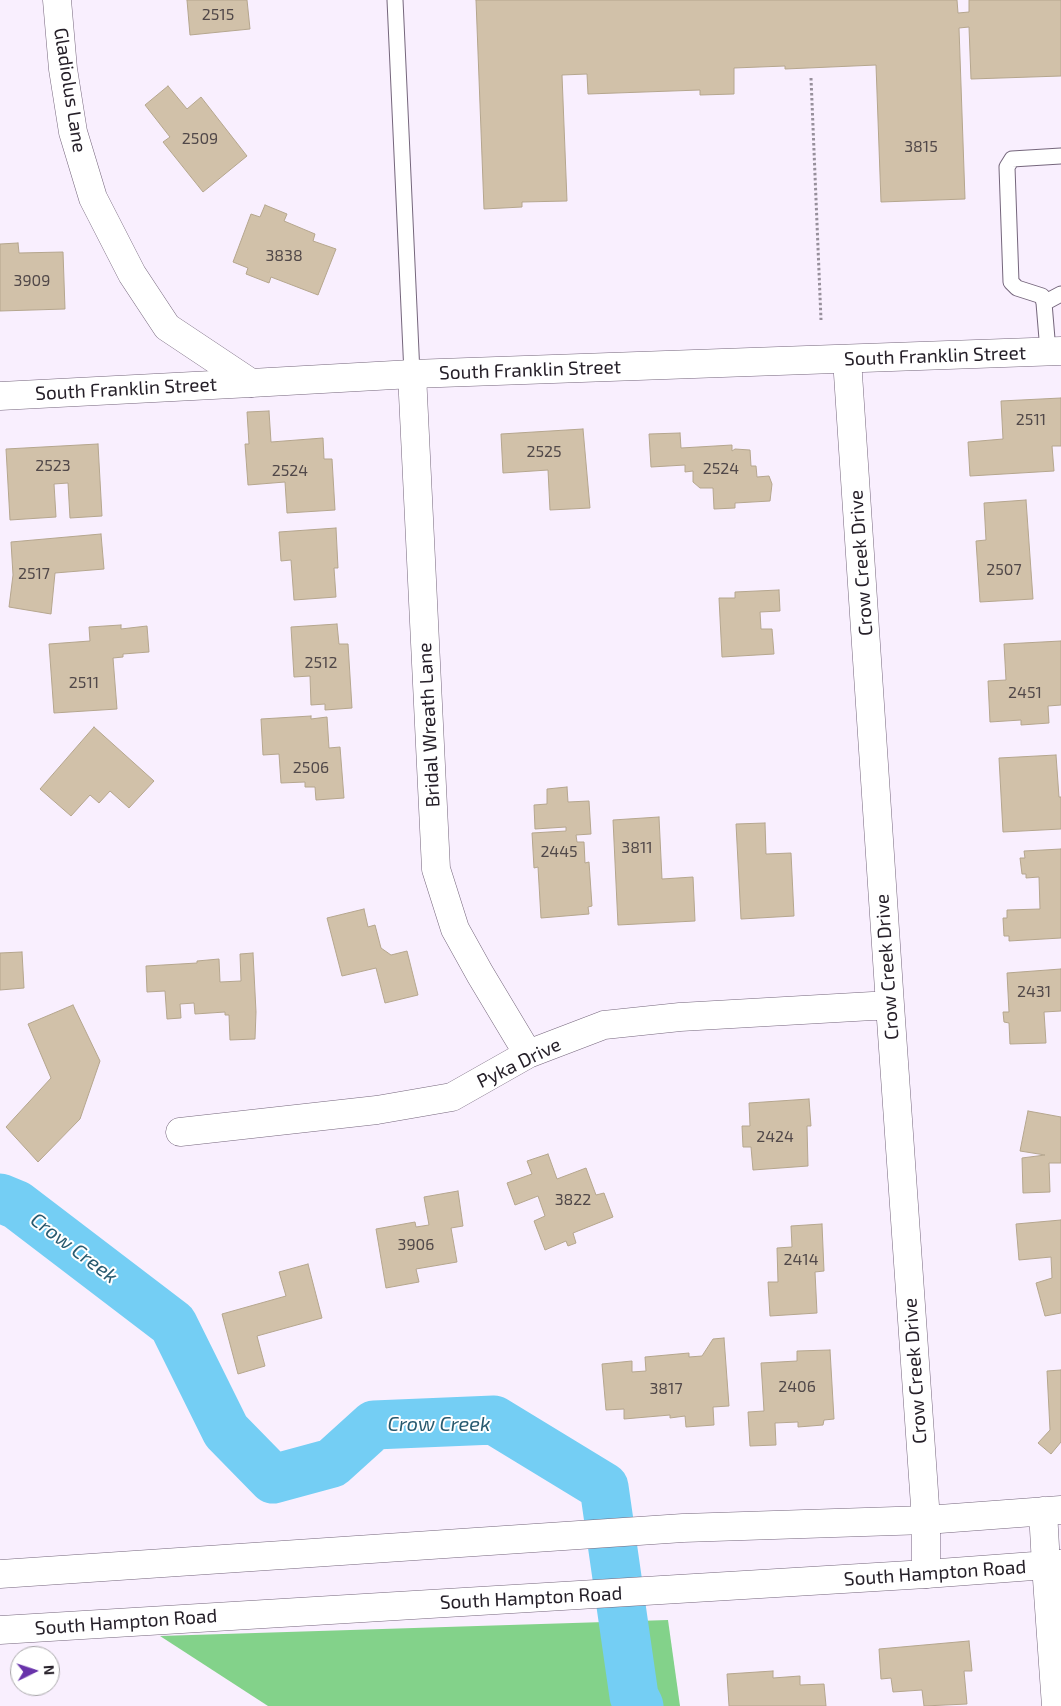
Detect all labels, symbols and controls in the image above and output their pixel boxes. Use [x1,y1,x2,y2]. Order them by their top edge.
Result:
house number: 2515 [202,5,234,25]
street label: Gladiolus Lane [49,26,91,154]
house number: 2509 [182,129,218,149]
house number: 3815 [904,137,938,157]
house number: 3838 [265,246,303,266]
house number: 3909 [14,271,50,291]
street label: South Franklin Street [844,341,1026,371]
street label: South Franklin Street [439,355,621,385]
street label: South Franklin Street [35,373,217,405]
house number: 2511 [1016,410,1046,430]
house number: 2525 [526,442,562,462]
house number: 2523 [35,456,71,476]
house number: 2524 [703,459,739,479]
house number: 2524 [272,461,308,481]
street label: Crow Creek Drive [845,489,877,637]
house number: 2507 [986,560,1022,580]
house number: 2517 [18,564,50,584]
street label: Bridal Wreath Lane [413,642,445,808]
house number: 2512 [305,653,337,673]
house number: 2511 [69,673,99,693]
house number: 2451 [1008,683,1042,703]
house number: 2506 [293,758,329,778]
house number: 3811 [621,838,653,858]
house number: 2445 [540,842,578,862]
street label: Crow Creek Drive [871,893,903,1041]
house number: 2431 [1017,982,1051,1002]
street label: Pyka Drive [473,1033,565,1093]
house number: 2424 [756,1127,794,1147]
house number: 3822 [555,1190,591,1210]
water label: Crow Creek [26,1207,122,1289]
house number: 3906 [398,1235,434,1255]
house number: 2414 [783,1250,819,1270]
street label: Crow Creek Drive [899,1297,931,1445]
house number: 2406 [778,1377,816,1397]
house number: 3817 [649,1379,683,1399]
water label: Crow Creek [388,1412,490,1436]
street label: South Hampton Road [843,1555,1027,1591]
street label: South Hampton Road [439,1582,623,1614]
street label: South Hampton Road [34,1604,218,1640]
north arrow [10,1646,60,1696]
text: N [41,1664,58,1676]

